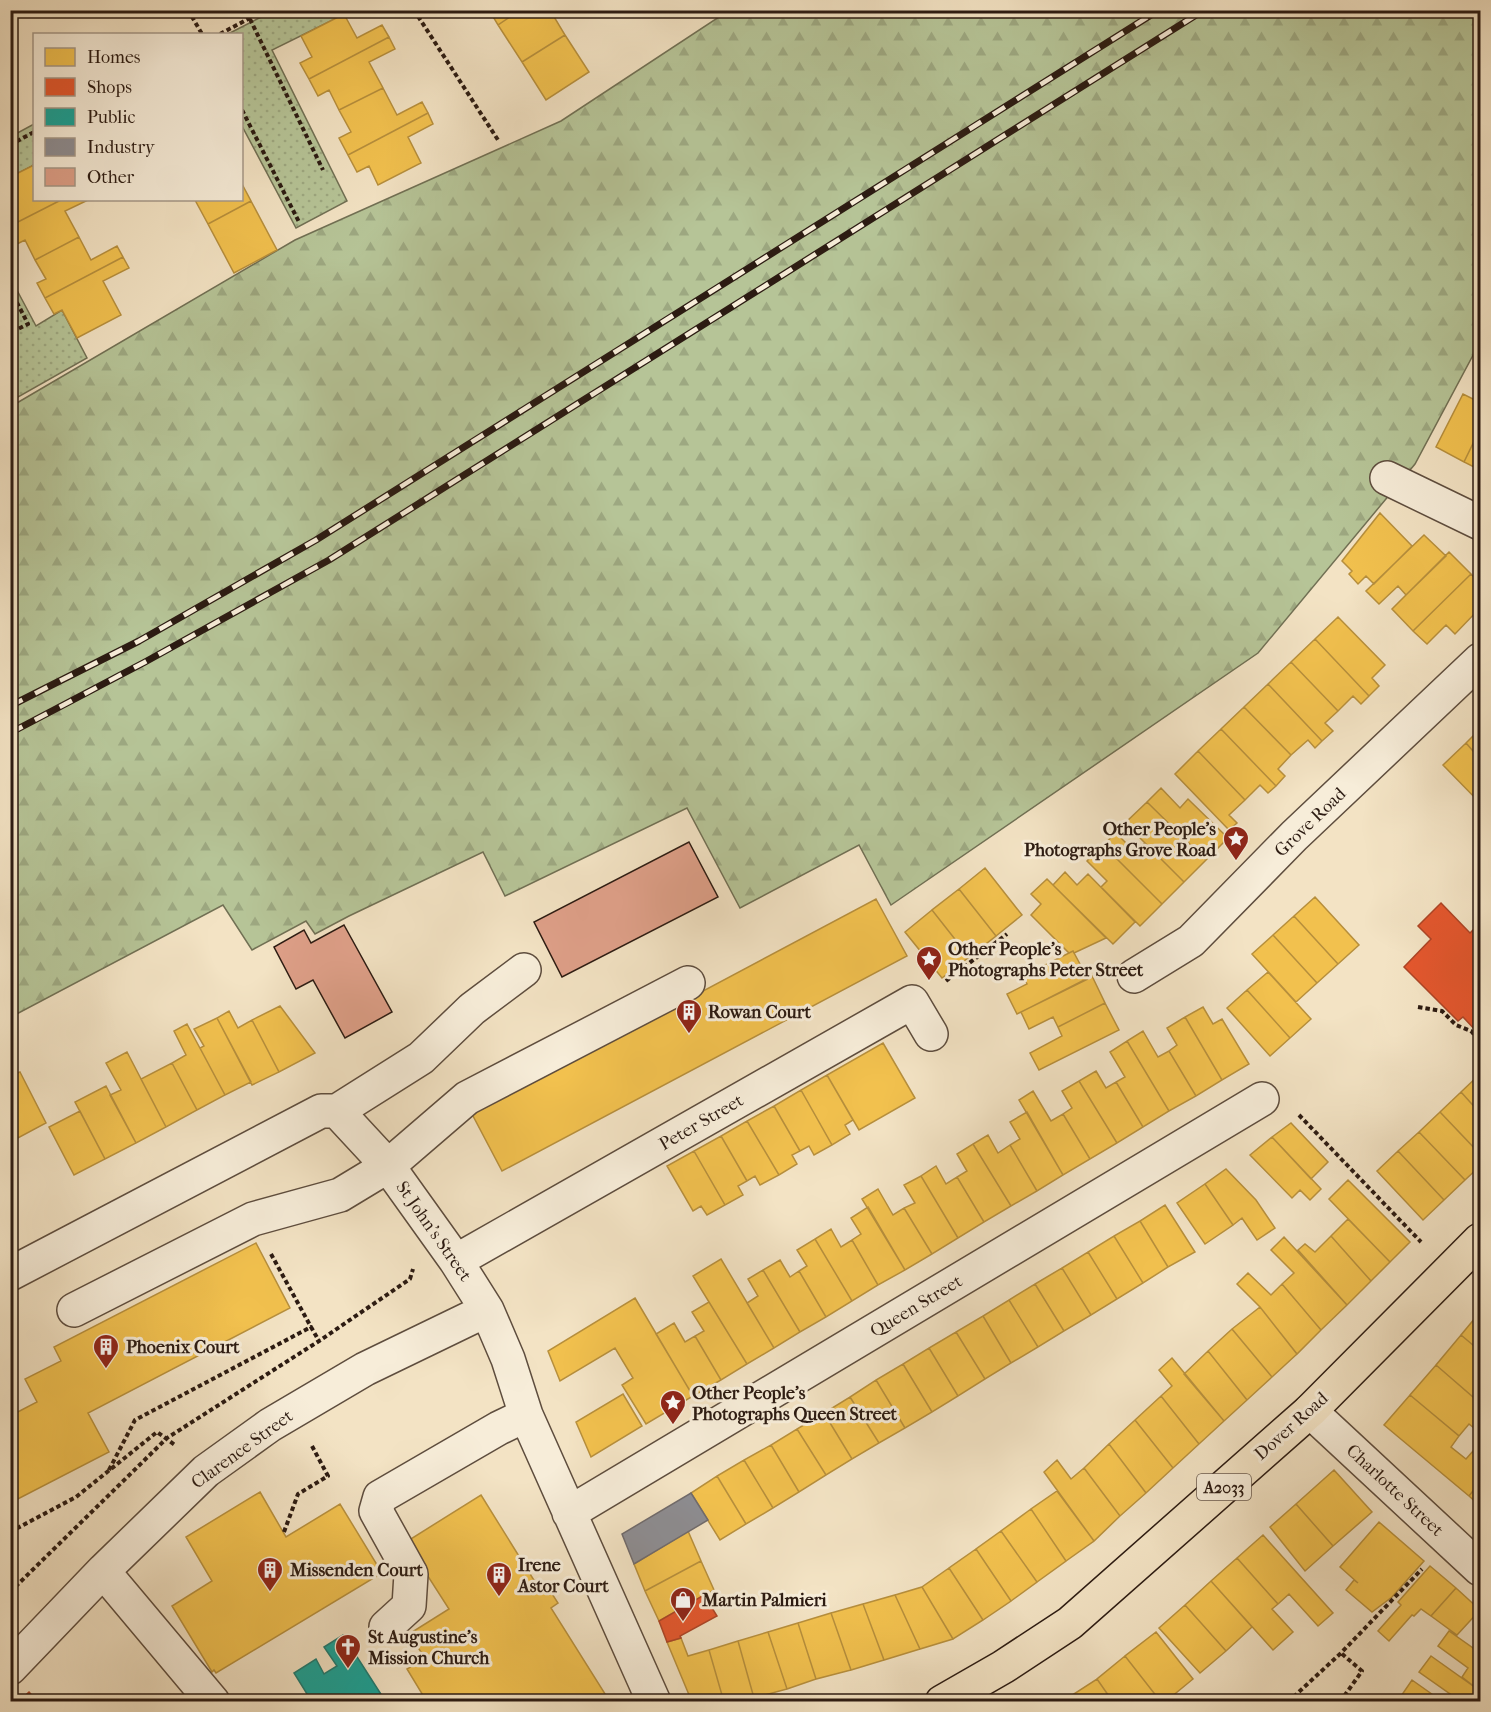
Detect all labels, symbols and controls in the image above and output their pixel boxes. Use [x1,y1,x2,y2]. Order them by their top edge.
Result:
legend [33,33,243,201]
text: Homes [87,47,141,68]
text: Shops [87,77,132,98]
text: Public [87,107,135,128]
text: Industry [87,137,156,158]
text: Other [87,167,135,188]
street label: Grove Road [1270,783,1350,861]
place label: Other People's Photographs Grove Road [1024,819,1217,861]
place icon: Other People's Photographs Grove Road [1221,824,1251,862]
place label: Other People's Photographs Peter Street [948,939,1144,981]
place icon: Other People's Photographs Peter Street [914,944,944,982]
building icon: Rowan Court [674,997,704,1035]
place label: Rowan Court [708,1002,811,1023]
street label: Peter Street [655,1090,748,1155]
street label: St John's Street [391,1177,476,1286]
street label: Queen Street [866,1270,967,1342]
building icon: Phoenix Court [91,1332,121,1370]
place label: Phoenix Court [126,1337,240,1358]
place label: Other People's Photographs Queen Street [692,1383,898,1425]
place icon: Other People's Photographs Queen Street [658,1388,688,1426]
street label: Dover Road [1250,1388,1333,1465]
street label: Clarence Street [187,1405,298,1493]
street label: Charlotte Street [1342,1440,1448,1541]
road number: A2033 [1197,1474,1251,1500]
building icon: Missenden Court [255,1555,285,1593]
place label: Irene Astor Court [517,1555,609,1597]
place label: Missenden Court [289,1560,423,1581]
building icon: Irene Astor Court [484,1560,514,1598]
shop icon: Martin Palmieri [668,1585,698,1623]
place label: Martin Palmieri [701,1590,827,1611]
place label: St Augustine's Mission Church [367,1627,490,1669]
church icon: St Augustine's Mission Church [333,1632,363,1670]

